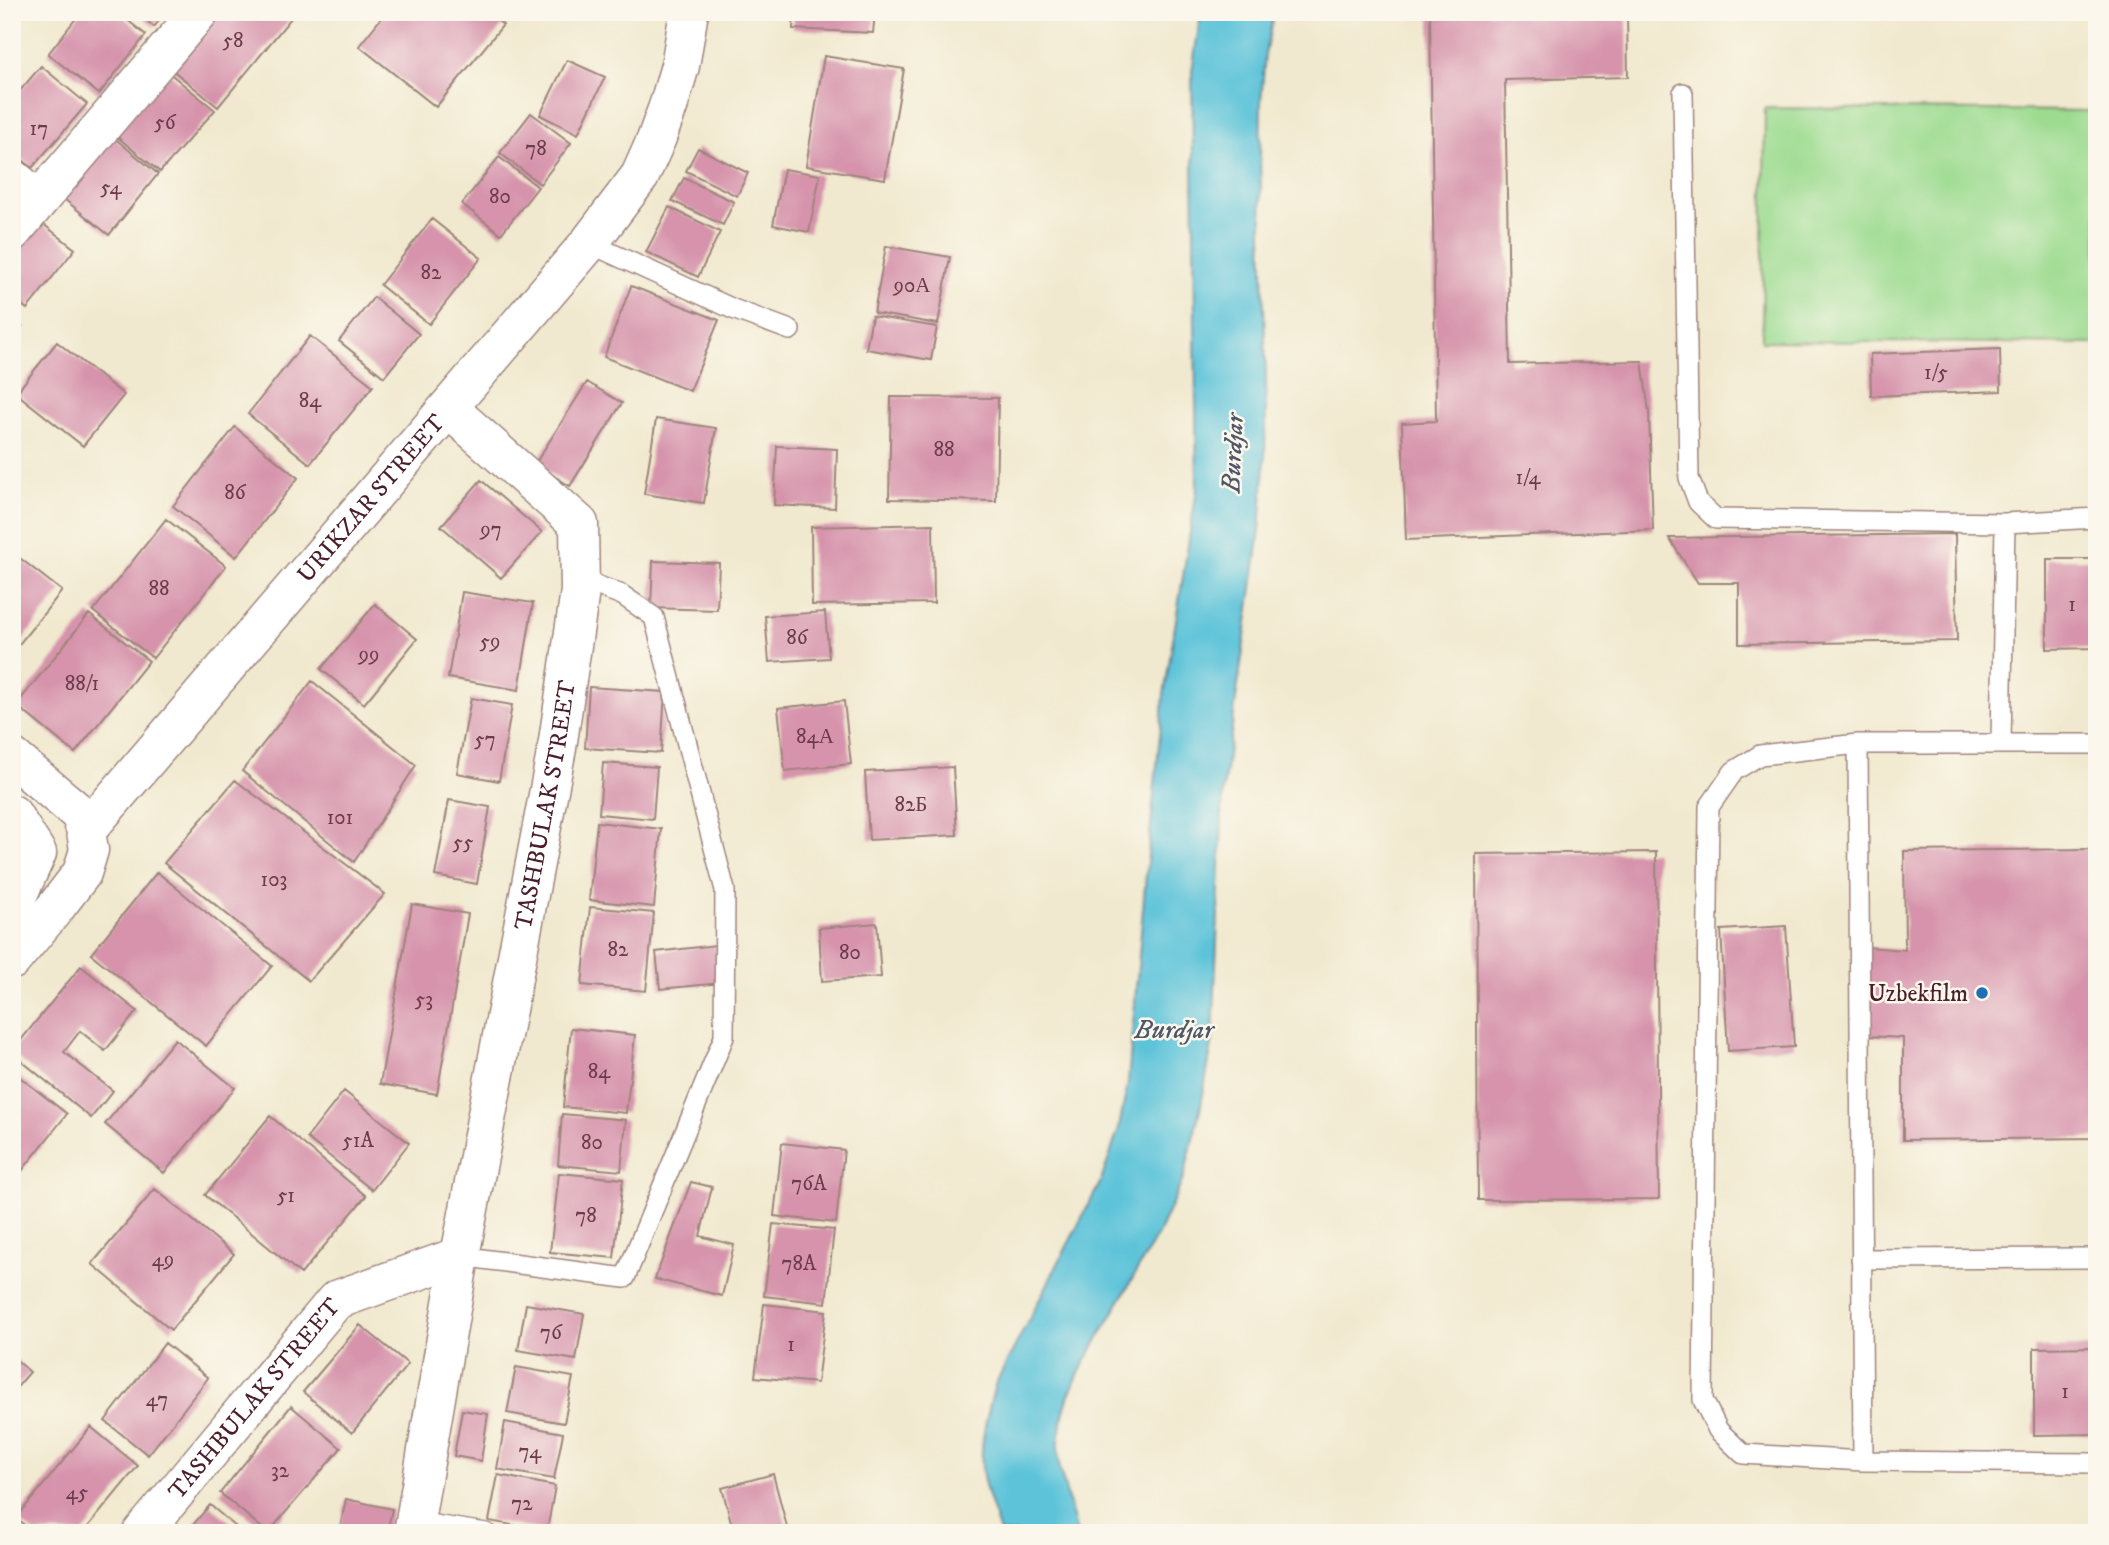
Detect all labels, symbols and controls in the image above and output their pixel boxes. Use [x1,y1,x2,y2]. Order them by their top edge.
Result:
house number: 58 [223,28,243,54]
house number: 56 [154,110,177,136]
house number: 17 [30,116,48,142]
house number: 78 [525,136,547,162]
house number: 54 [100,175,123,201]
house number: 80 [489,184,511,210]
house number: 82 [421,260,442,286]
house number: 90А [893,273,931,299]
house number: 1/5 [1924,360,1948,386]
house number: 84 [299,388,322,414]
street label: URIKZAR STREET [291,408,452,589]
water label: Burdjar [1215,411,1252,494]
house number: 88 [933,437,955,463]
house number: 1/4 [1516,465,1541,491]
house number: 86 [224,480,247,506]
house number: 97 [479,517,502,543]
house number: 88 [148,576,170,602]
house number: 1 [2068,592,2076,618]
house number: 86 [786,625,809,651]
house number: 59 [480,629,500,655]
house number: 99 [358,642,379,668]
house number: 88/1 [65,671,99,697]
street label: TASHBULAK STREET [509,678,583,932]
house number: 84А [796,724,835,750]
house number: 57 [474,727,496,753]
house number: 82Б [895,792,927,818]
house number: 101 [327,805,353,831]
house number: 55 [453,830,473,856]
house number: 103 [261,867,287,893]
house number: 82 [608,937,629,963]
house number: 80 [839,940,861,966]
place label: Uzbekfilm [1868,979,1968,1009]
marker: Uzbekfilm [1974,985,1990,1001]
house number: 53 [415,987,433,1013]
water label: Burdjar [1134,1014,1215,1047]
house number: 84 [588,1059,611,1085]
house number: 51A [342,1128,374,1154]
house number: 80 [581,1130,603,1156]
house number: 76A [791,1171,827,1197]
house number: 51 [277,1183,295,1209]
house number: 78 [575,1203,597,1229]
house number: 49 [152,1247,174,1273]
house number: 78A [782,1251,817,1277]
street label: TASHBULAK STREET [162,1292,347,1506]
house number: 76 [540,1320,563,1346]
house number: 1 [787,1332,795,1358]
house number: 1 [2061,1379,2069,1405]
house number: 47 [146,1387,168,1413]
house number: 74 [519,1439,542,1465]
house number: 32 [271,1458,290,1484]
house number: 45 [66,1480,88,1506]
house number: 72 [511,1491,533,1517]

